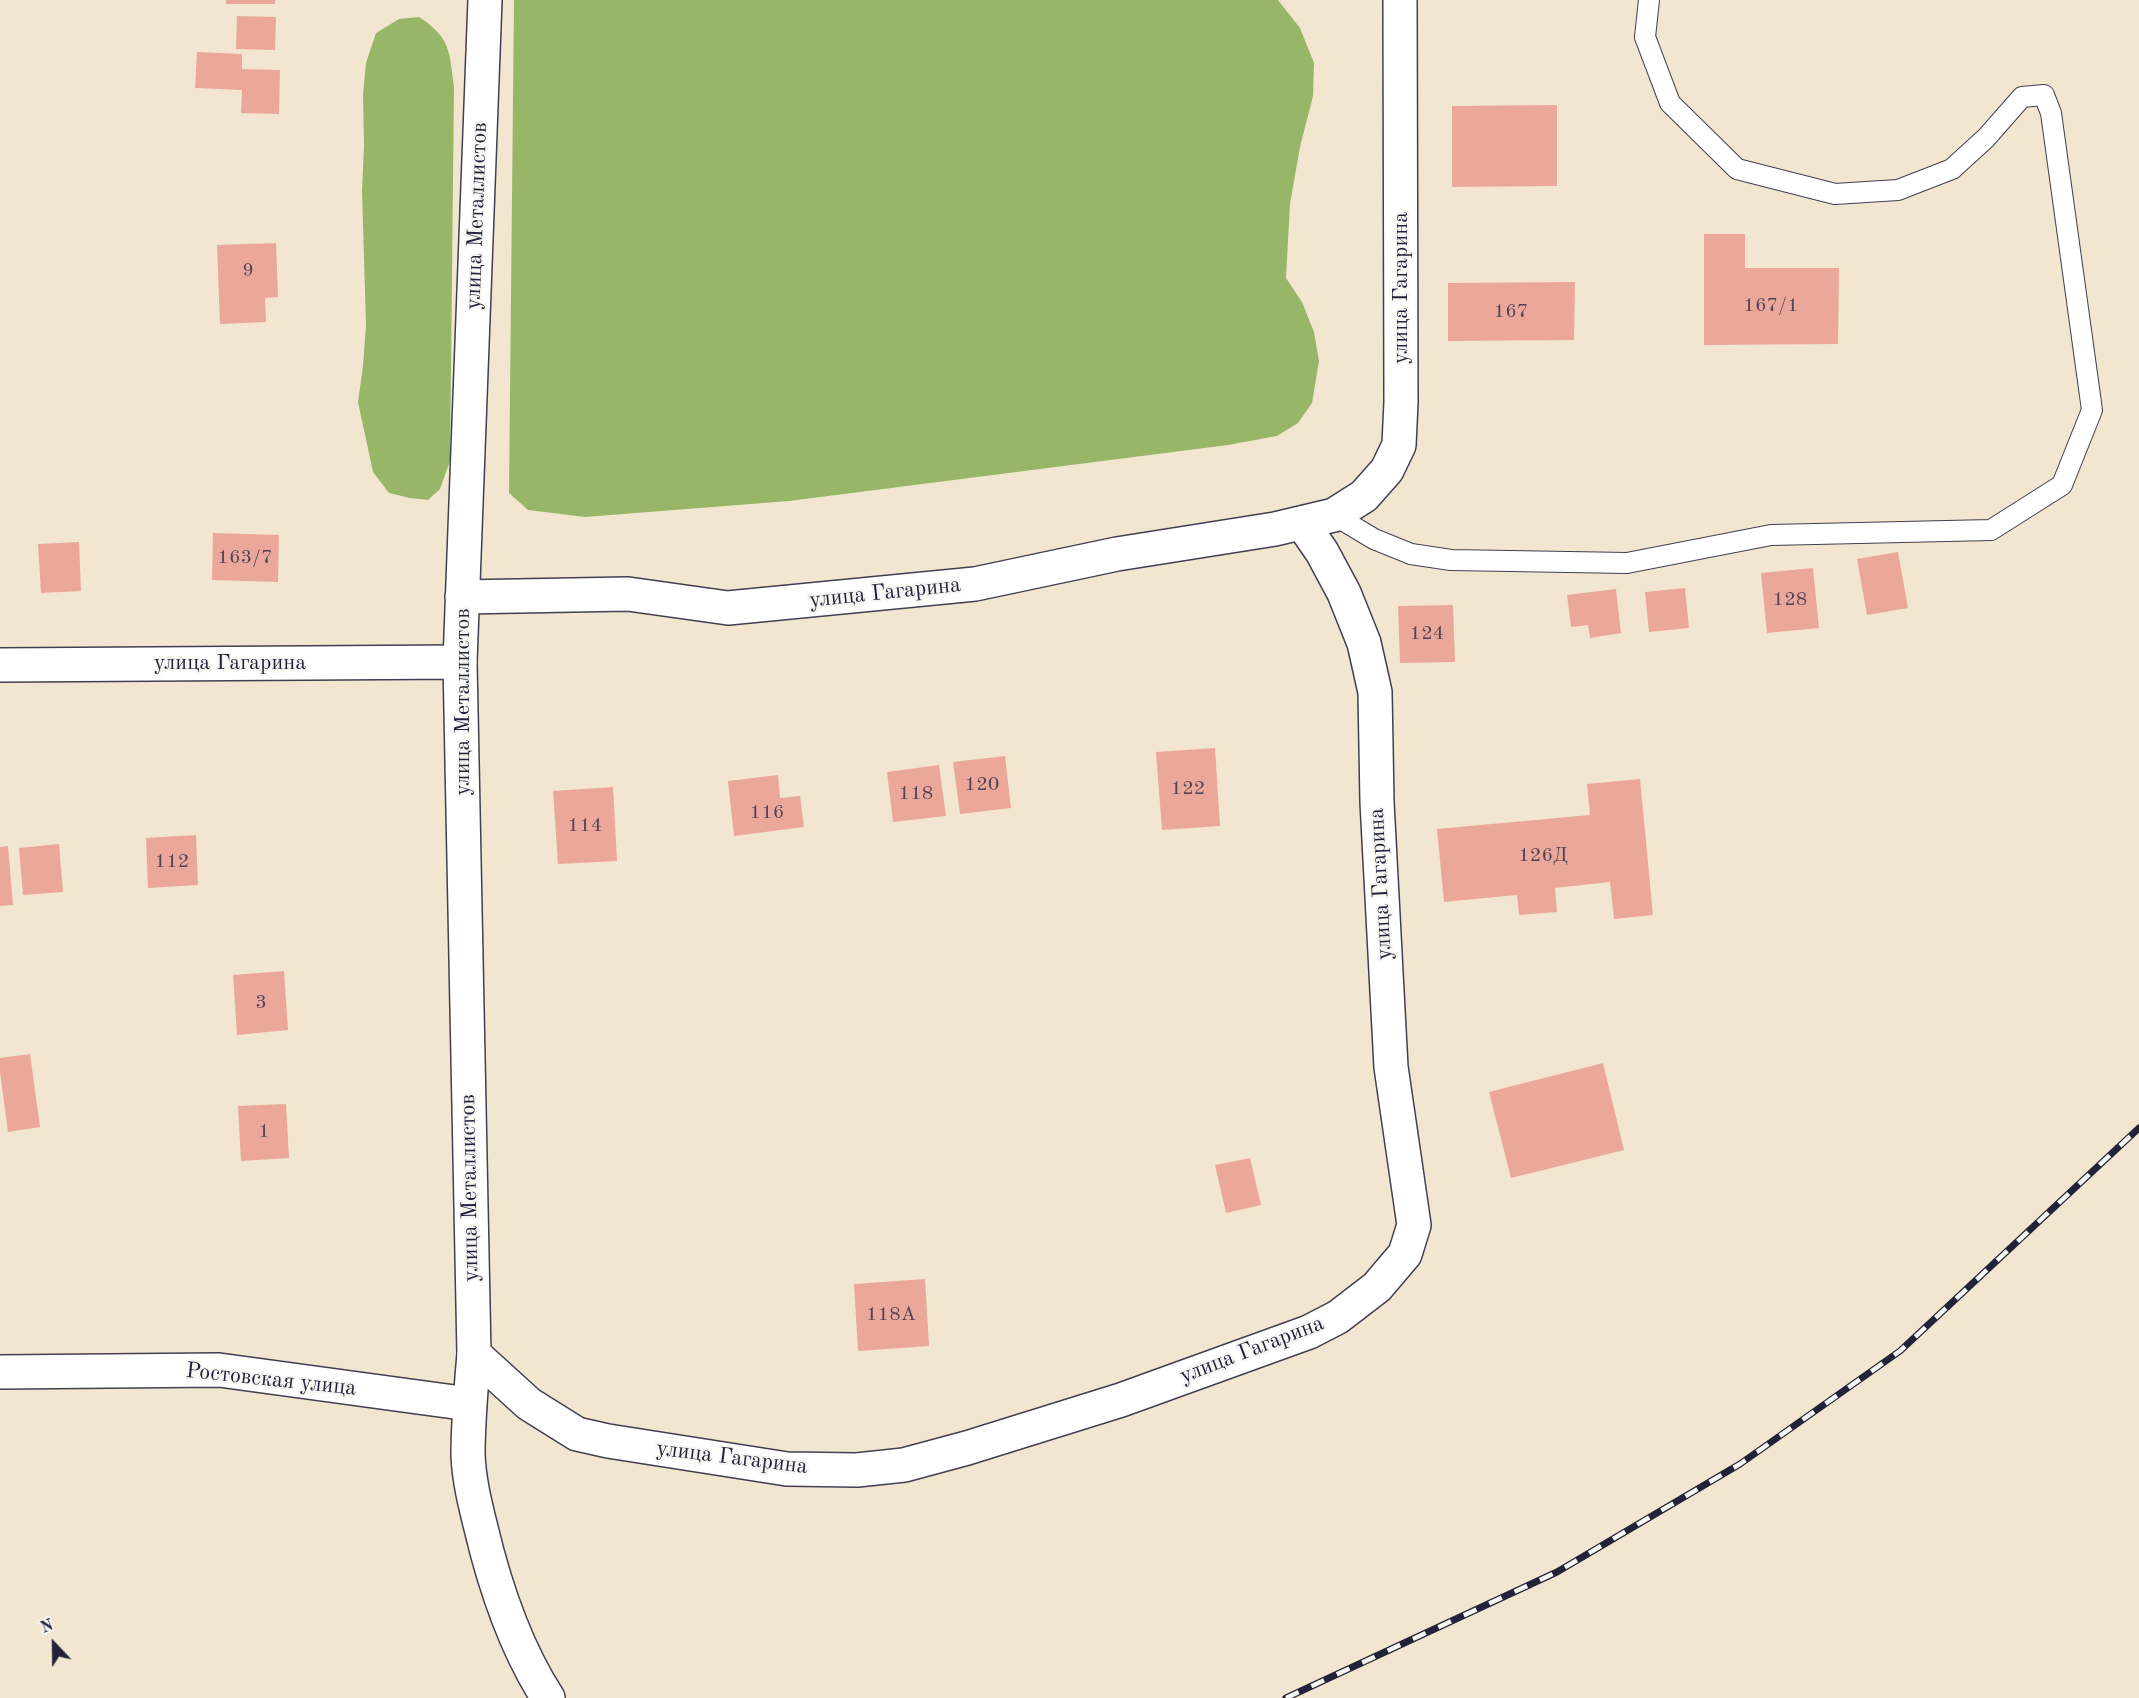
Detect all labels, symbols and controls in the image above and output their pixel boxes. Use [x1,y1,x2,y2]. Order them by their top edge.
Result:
street label: улица Металлистов [461,122,493,310]
street label: улица Гагарина [1388,212,1414,364]
house number: 9 [242,259,254,283]
house number: 167/1 [1743,294,1799,318]
house number: 167 [1494,300,1528,324]
house number: 163/7 [217,546,273,570]
street label: улица Гагарина [808,572,962,614]
house number: 128 [1773,588,1807,612]
street label: улица Металлистов [450,608,476,796]
house number: 124 [1410,622,1444,646]
street label: улица Гагарина [154,650,306,676]
house number: 120 [965,773,999,797]
house number: 122 [1171,777,1205,801]
house number: 118 [899,782,933,806]
house number: 116 [750,801,784,825]
street label: улица Гагарина [1364,807,1398,961]
house number: 114 [568,814,602,838]
house number: 126Д [1518,844,1568,868]
house number: 112 [155,850,189,874]
house number: 3 [255,991,267,1015]
street label: улица Металлистов [455,1094,485,1282]
house number: 1 [258,1120,270,1144]
house number: 118А [866,1303,916,1327]
street label: улица Гагарина [1176,1310,1328,1390]
street label: Ростовская улица [184,1358,358,1402]
street label: улица Гагарина [655,1436,809,1480]
north arrow [24,1614,84,1674]
text: N [39,1618,56,1637]

